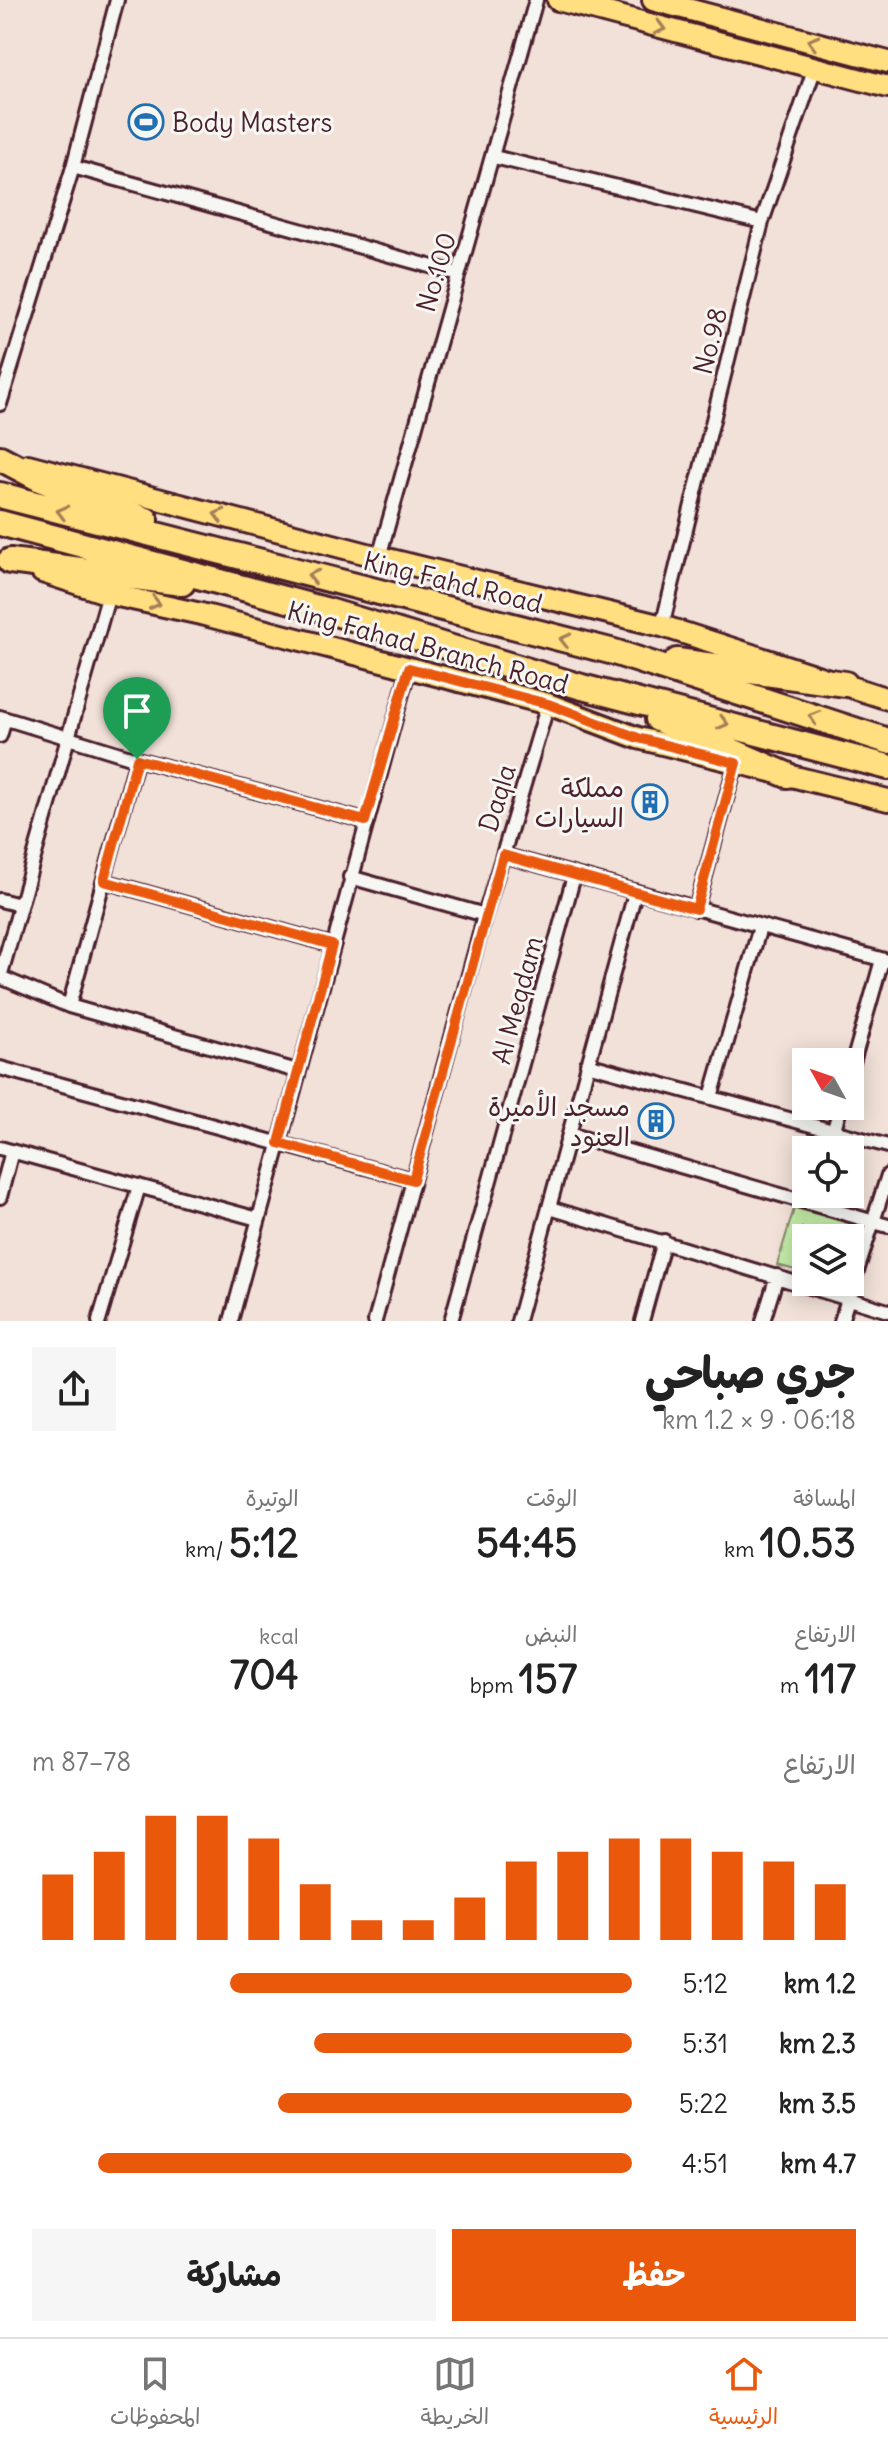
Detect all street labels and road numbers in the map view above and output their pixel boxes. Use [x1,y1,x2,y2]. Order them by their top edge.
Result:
street label: No.100 [409,228,463,316]
street label: No.98 [686,304,734,378]
street label: King Fahd Road [360,544,546,620]
street label: King Fahad Branch Road [284,594,572,700]
street label: Daqla [471,761,523,835]
street label: Al Meqdam [484,932,550,1068]

